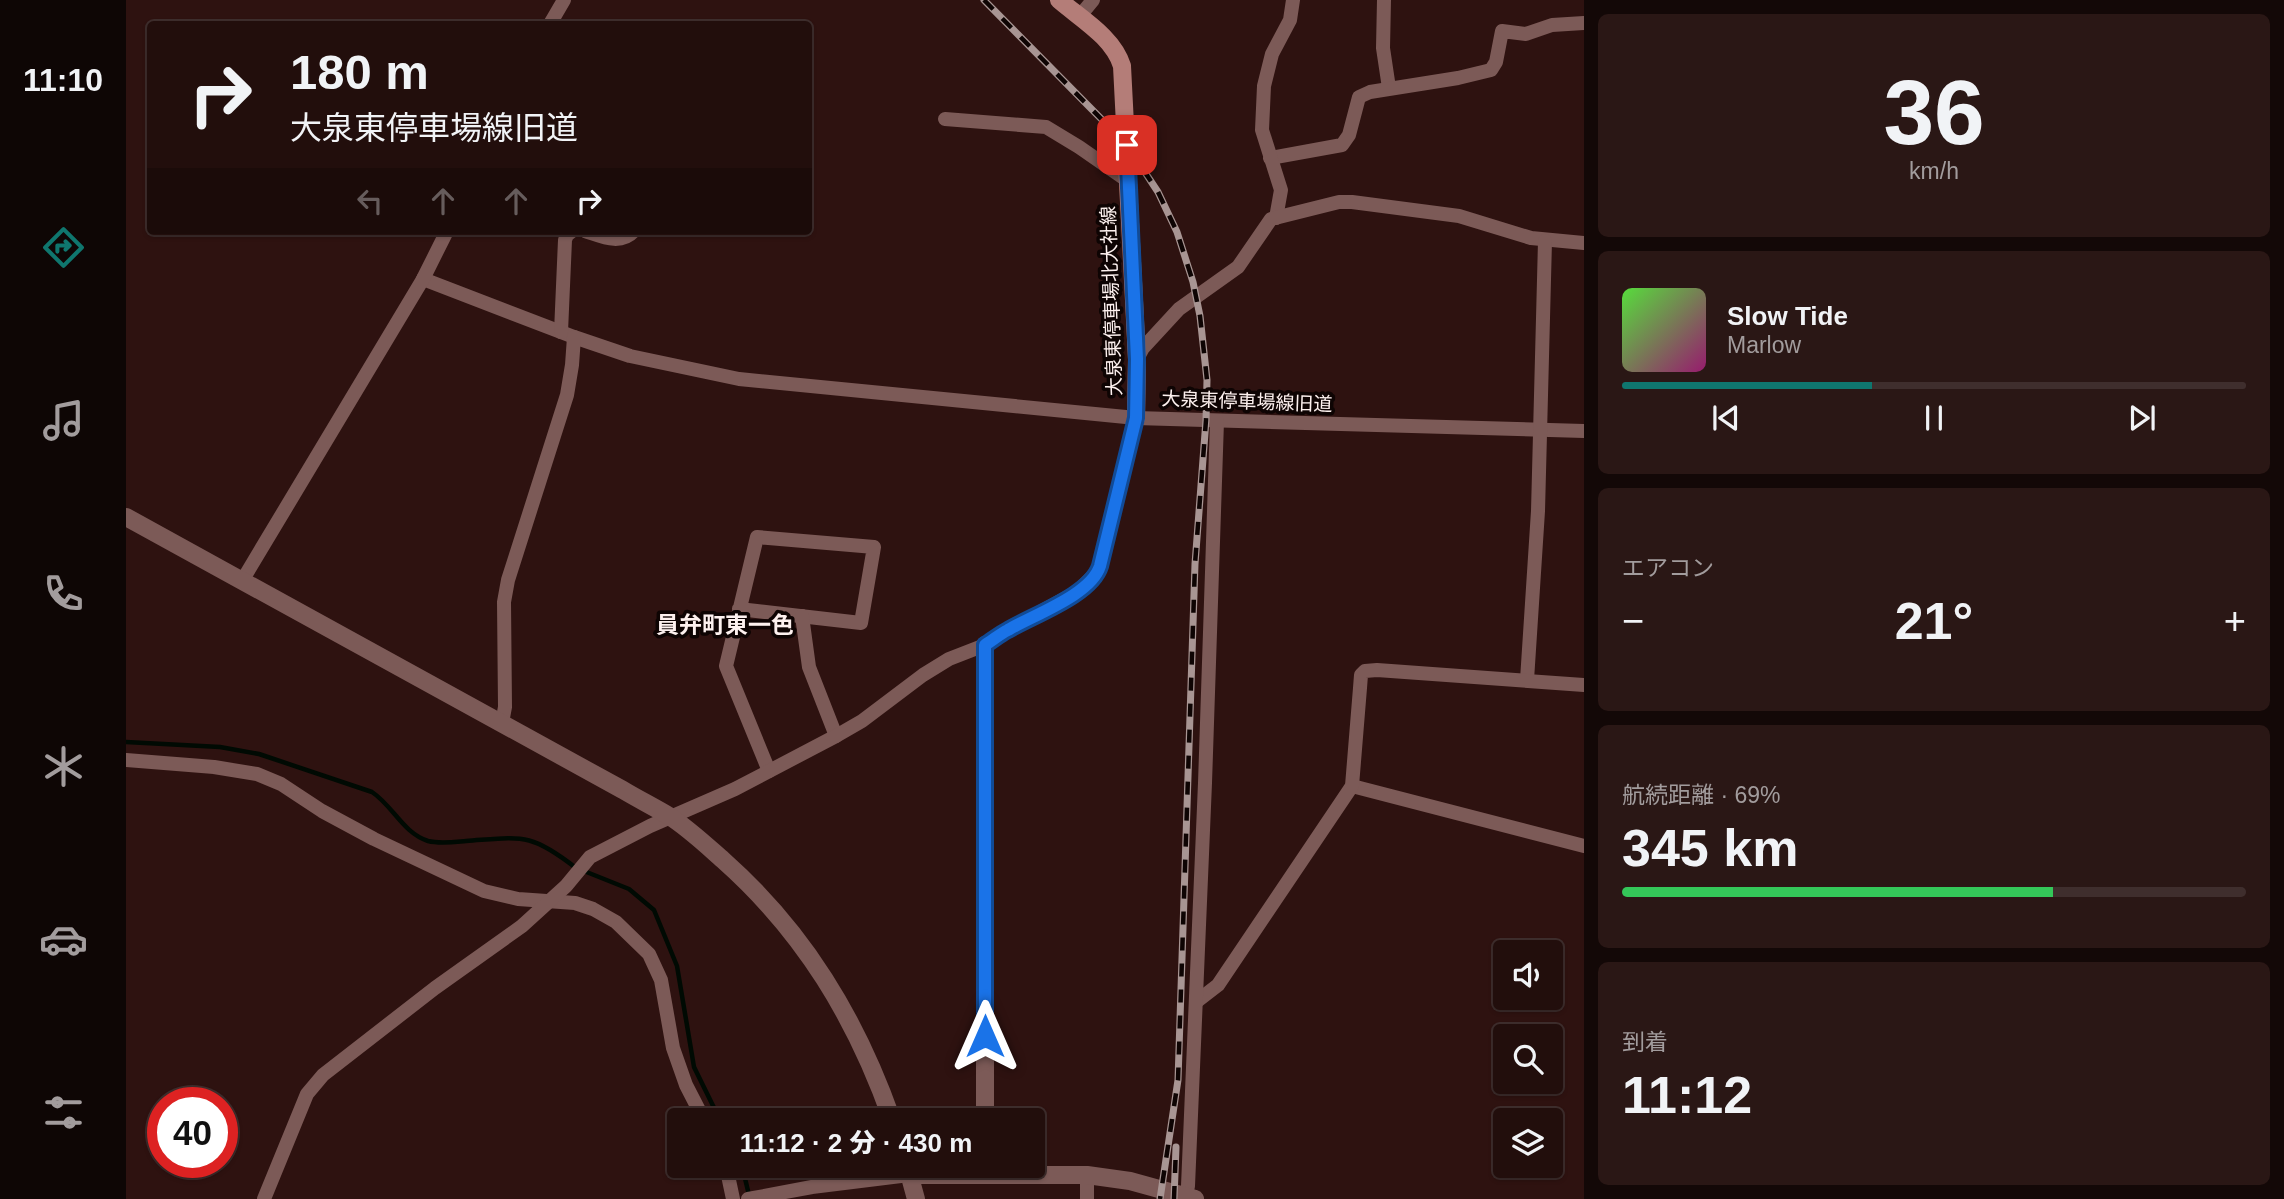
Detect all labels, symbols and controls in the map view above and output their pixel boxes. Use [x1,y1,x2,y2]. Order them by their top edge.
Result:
text: 180 m [290,45,429,99]
icon: right [175,49,266,140]
text: 11:10 [23,62,103,98]
text: 36 [1883,62,1985,163]
text: 大泉東停車場線旧道 [290,110,578,146]
pin [1097,115,1157,175]
icon: arrive [1108,126,1146,164]
text: km/h [1909,158,1959,184]
icon: left [351,182,389,220]
icon: ahead [424,182,462,220]
icon: ahead [497,182,535,220]
icon: right [570,182,608,220]
street label: 大泉東停車場北大社線 [1098,206,1125,396]
icon: directions [39,223,88,272]
text: Slow Tide [1727,301,1848,331]
text: Marlow [1727,332,1801,358]
street label: 大泉東停車場線旧道 [1161,388,1333,415]
icon: music [39,396,88,445]
icon: previous [1707,399,1745,437]
icon: pause [1915,399,1953,437]
icon: next [2123,399,2161,437]
text: エアコン [1622,555,1714,581]
icon: phone [39,569,88,618]
text: 21° [1895,592,1973,650]
text: − [1622,600,1644,642]
text: + [2224,600,2246,642]
district label: 員弁町東一色 [656,612,794,638]
icon: climate [39,742,88,791]
text: 航続距離 · 69% [1622,782,1780,808]
text: 345 km [1622,819,1798,877]
icon: car [39,915,88,964]
map controls [1493,940,1563,1178]
button: sound [1493,940,1563,1010]
position arrow [948,999,1022,1073]
button: search [1493,1024,1563,1094]
text: 到着 [1622,1029,1668,1055]
text: 11:12 [1622,1066,1752,1124]
speed limit sign: 40 [147,1087,238,1178]
icon: filters [39,1088,88,1137]
button: layers [1493,1108,1563,1178]
text: 11:12 · 2 分 · 430 m [740,1128,972,1158]

